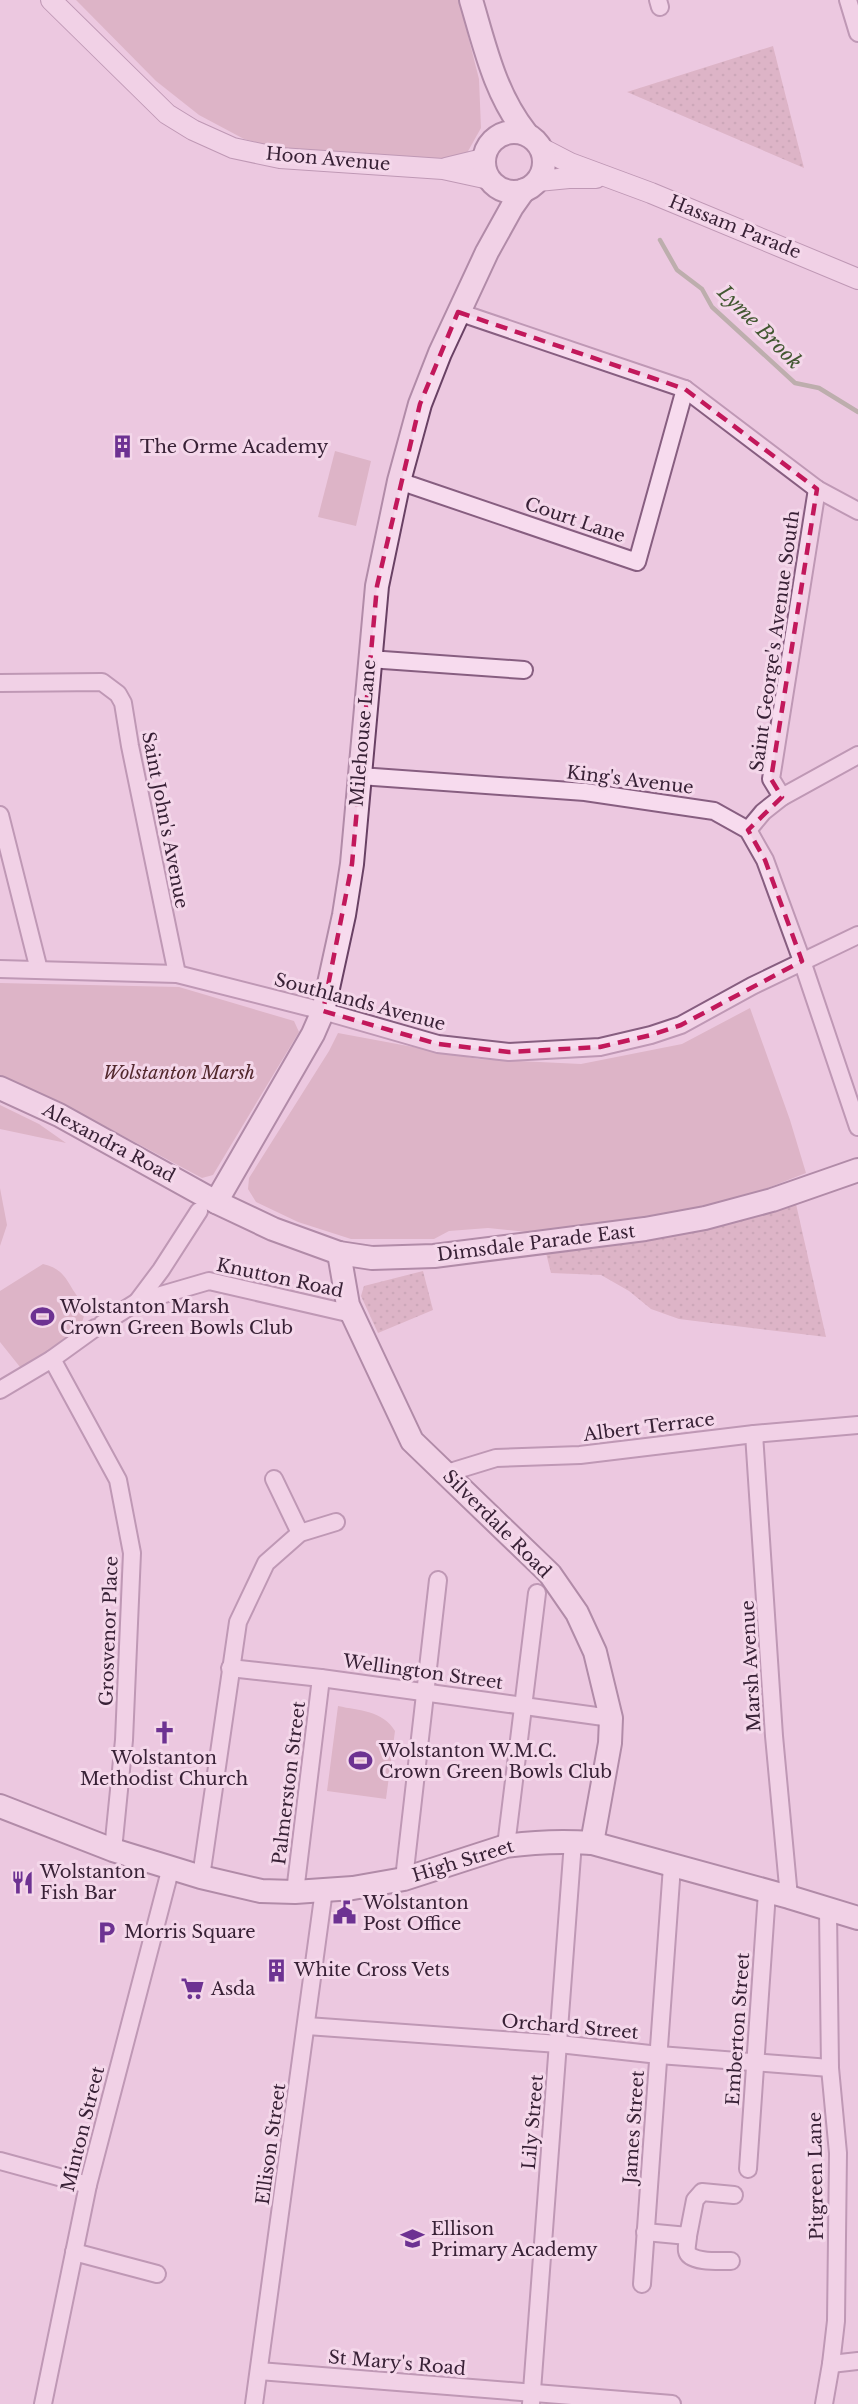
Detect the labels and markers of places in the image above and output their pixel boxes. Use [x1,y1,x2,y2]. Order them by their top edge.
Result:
building icon: The Orme Academy [109,434,135,460]
place label: The Orme Academy [140,436,329,458]
place label: Wolstanton Marsh Crown Green Bowls Club [59,1296,293,1339]
sports icon: Wolstanton Marsh Crown Green Bowls Club [29,1304,55,1330]
church icon: Wolstanton Methodist Church [151,1719,177,1745]
place label: Wolstanton W.M.C. Crown Green Bowls Club [378,1740,612,1783]
place label: Wolstanton Methodist Church [80,1747,248,1790]
sports icon: Wolstanton W.M.C. Crown Green Bowls Club [348,1748,374,1774]
place label: Wolstanton Fish Bar [39,1861,146,1904]
restaurant icon: Wolstanton Fish Bar [9,1869,35,1895]
place label: Wolstanton Post Office [362,1892,469,1935]
public building icon: Wolstanton Post Office [332,1900,358,1926]
parking icon: Morris Square [93,1919,119,1945]
place label: Morris Square [124,1921,256,1943]
building icon: White Cross Vets [263,1957,289,1983]
place label: White Cross Vets [293,1959,450,1981]
supermarket icon: Asda [180,1976,206,2002]
place label: Asda [210,1978,255,2000]
place label: Ellison Primary Academy [431,2218,598,2261]
school or university icon: Ellison Primary Academy [400,2226,426,2252]

